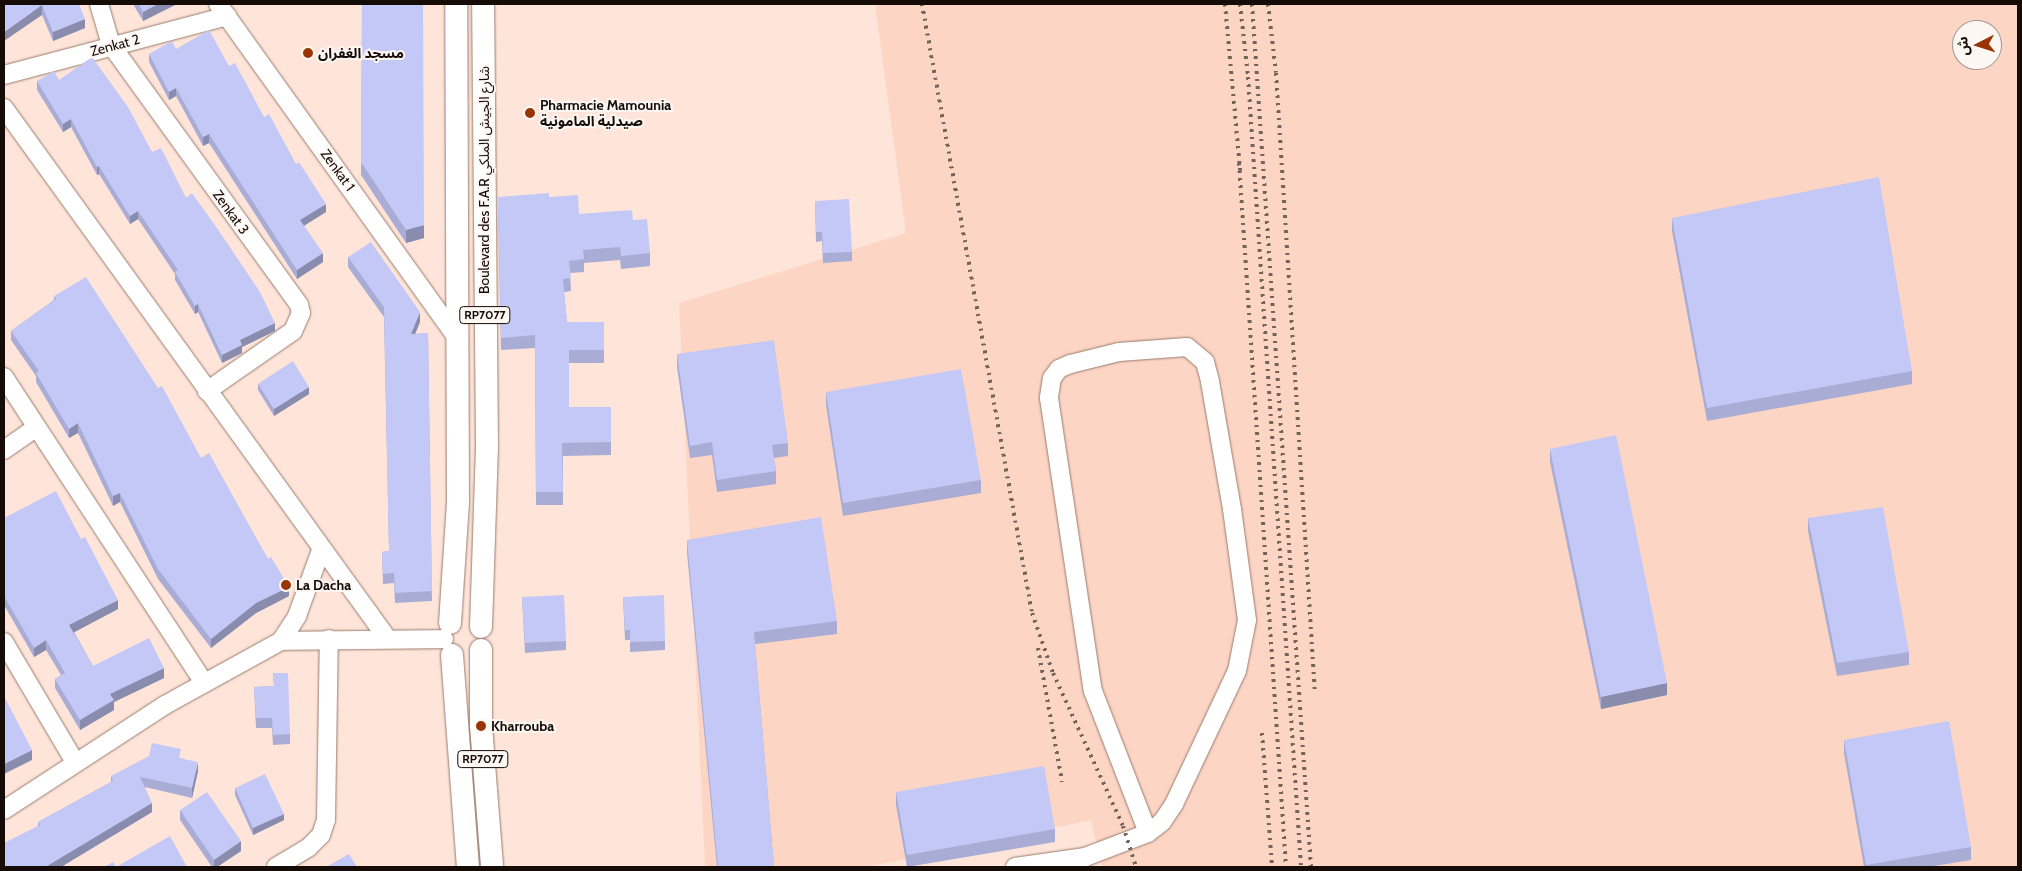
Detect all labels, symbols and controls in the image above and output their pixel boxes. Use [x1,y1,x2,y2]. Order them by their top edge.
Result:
north arrow [1952,20,2002,70]
street label: Zenkat 2 [89,30,141,60]
text: ش [1953,36,1973,57]
place label: مسجد الغفران [318,45,404,61]
marker: مسجد الغفران [302,47,314,59]
street label: Boulevard des F.A.R شارع الجيش الملكي [476,66,492,294]
place label: Pharmacie Mamounia صيدلية المامونية [540,97,671,130]
marker: Pharmacie Mamounia صيدلية المامونية [524,107,536,119]
street label: Zenkat 1 [317,146,359,194]
street label: Zenkat 3 [209,187,253,237]
road number: RP7077 [459,306,511,324]
place label: La Dacha [296,577,351,593]
marker: La Dacha [280,579,292,591]
place label: Kharrouba [491,718,554,734]
marker: Kharrouba [475,720,487,732]
road number: RP7077 [457,750,509,769]

